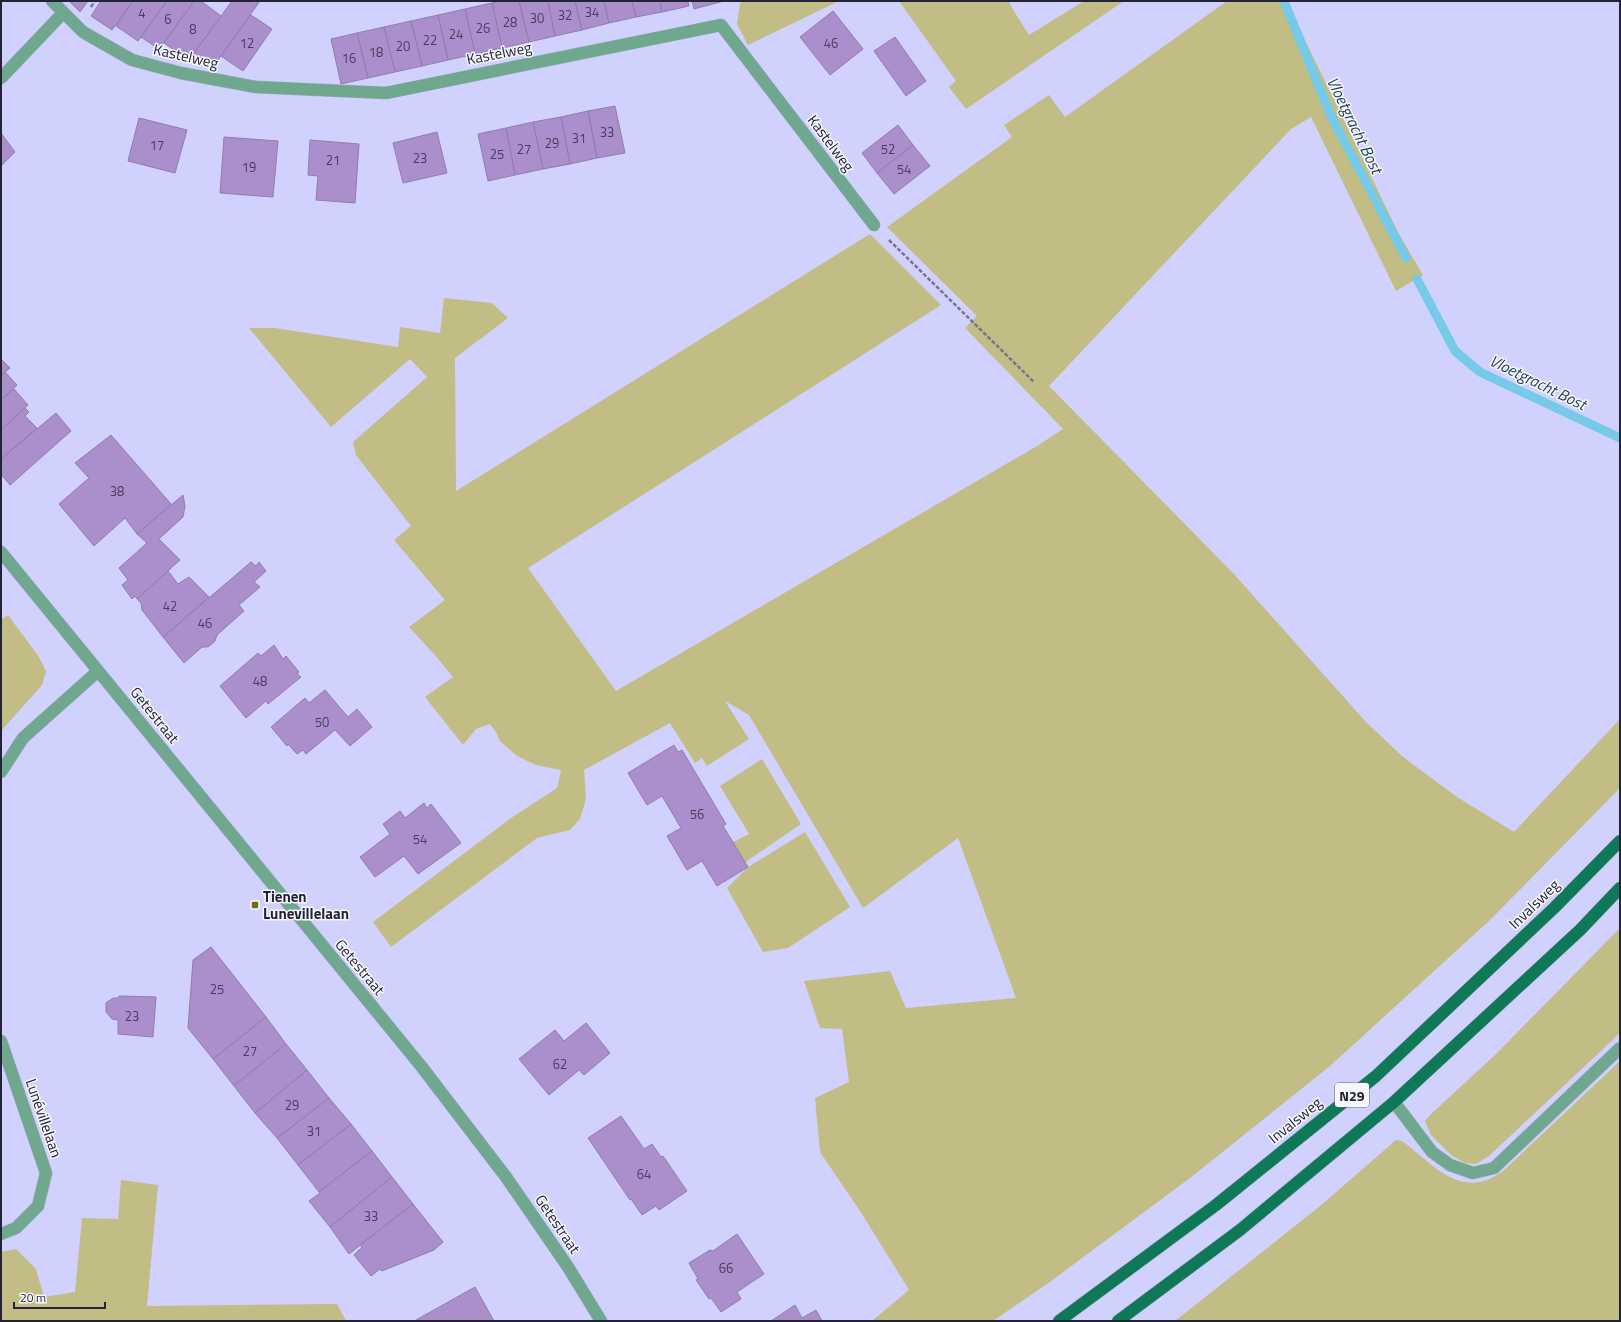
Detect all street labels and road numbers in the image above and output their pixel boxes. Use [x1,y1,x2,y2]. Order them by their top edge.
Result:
street label: Kastelweg [464,35,534,71]
street label: Kastelweg [151,37,221,75]
street label: Kastelweg [802,110,860,176]
street label: Getestraat [125,682,186,749]
street label: Invalsweg [1503,874,1565,934]
street label: Getestraat [330,934,391,1001]
street label: Lunévillelaan [20,1075,68,1161]
road number: N29 [1335,1083,1369,1107]
street label: Invalsweg [1263,1091,1327,1149]
street label: Getestraat [530,1190,587,1259]

